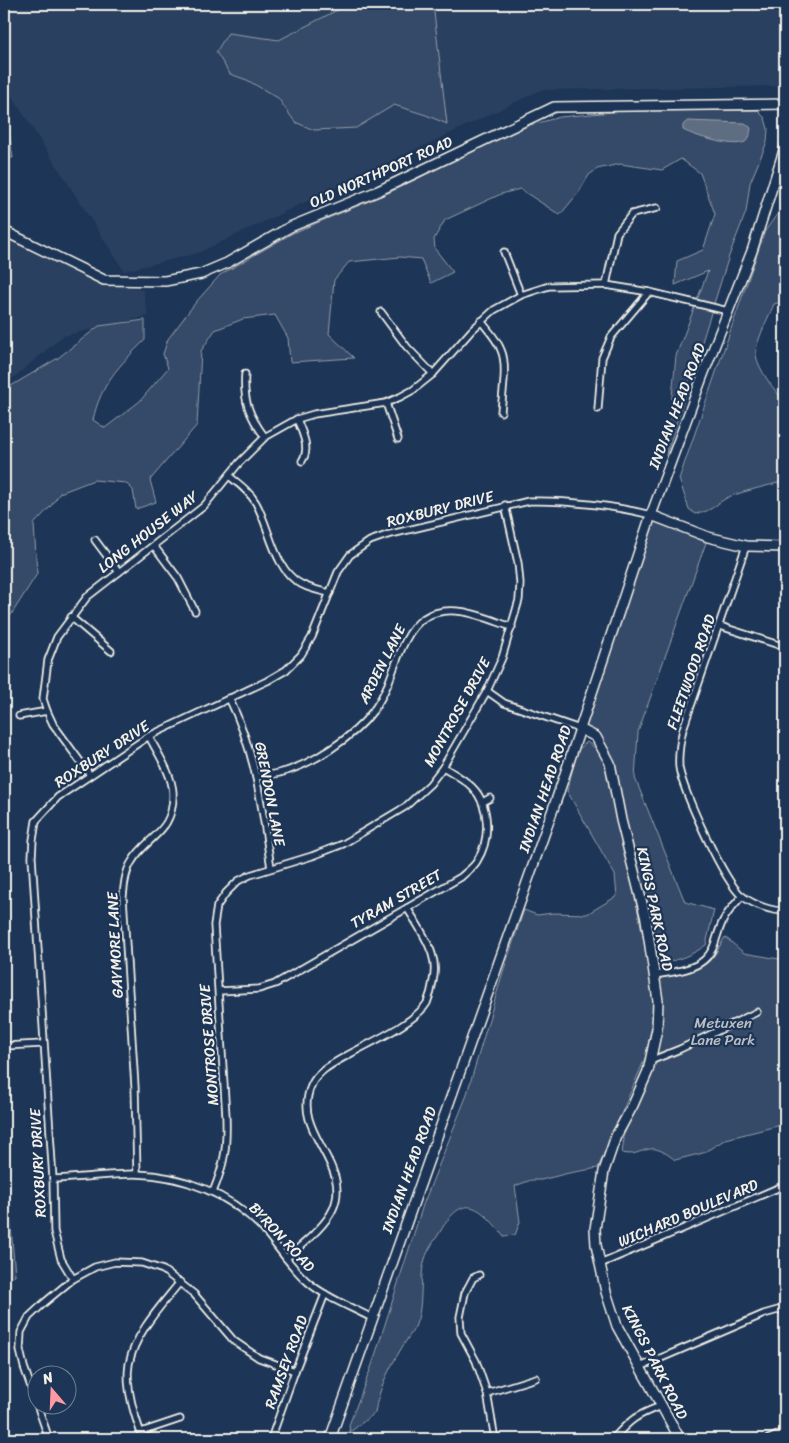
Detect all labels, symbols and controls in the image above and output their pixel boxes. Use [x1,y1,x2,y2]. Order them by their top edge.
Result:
street label: OLD NORTHPORT ROAD [305,129,457,215]
street label: INDIAN HEAD ROAD [641,339,713,474]
street label: LONG HOUSE WAY [92,483,205,580]
street label: ROXBURY DRIVE [384,483,498,535]
street label: FLEETWOOD ROAD [659,611,723,733]
street label: ARDEN LANE [350,618,414,709]
street label: MONTROSE DRIVE [416,651,499,772]
street label: ROXBURY DRIVE [49,712,156,795]
street label: INDIAN HEAD ROAD [511,722,579,857]
street label: GRENDON LANE [247,740,293,850]
street label: KINGS PARK ROAD [629,844,681,974]
street label: TYRAM STREET [345,862,448,936]
street label: GAYMORE LANE [99,890,131,999]
street label: MONTROSE DRIVE [192,982,226,1107]
park label: Metuxen Lane Park [691,1010,755,1053]
street label: INDIAN HEAD ROAD [374,1103,444,1238]
street label: ROXBURY DRIVE [22,1106,54,1218]
street label: WICHARD BOULEVARD [614,1172,762,1254]
street label: BYRON ROAD [242,1196,322,1278]
street label: KINGS PARK ROAD [615,1300,695,1424]
street label: RAMSEY ROAD [257,1311,315,1412]
text: N [38,1365,57,1392]
north arrow [28,1366,78,1416]

